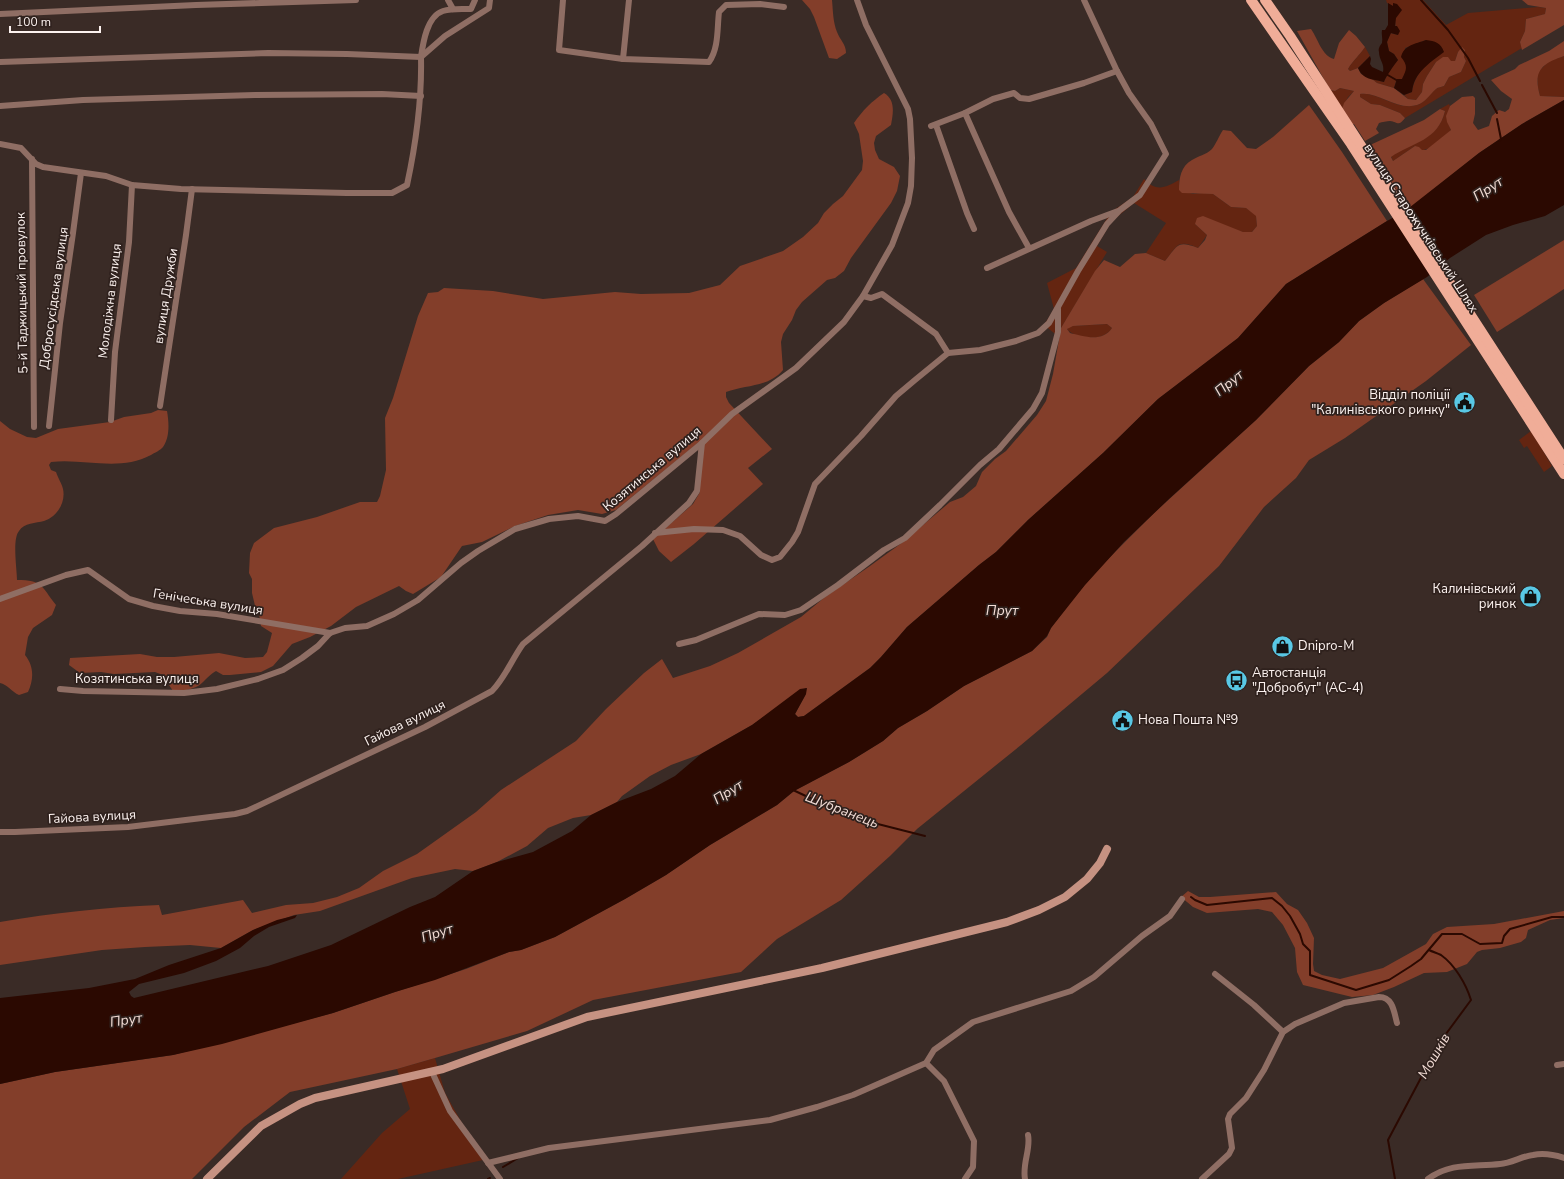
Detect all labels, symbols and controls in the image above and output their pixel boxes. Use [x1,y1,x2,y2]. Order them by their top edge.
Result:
scale bar [10,8,100,34]
text: 100 m [16,14,51,30]
street label: вулиця Старожучківський Шлях [1359,140,1483,316]
water label: Прут [1469,172,1507,206]
street label: 5-й Таджицький провулок [12,212,32,374]
street label: Добросусідська вулиця [35,226,73,370]
street label: Молодіжна вулиця [94,243,126,359]
street label: вулиця Дружби [150,247,182,345]
water label: Прут [1210,365,1248,401]
place label: Відділ поліції "Калинівського ринку" [1311,386,1451,419]
public building icon: Відділ поліції "Калинівського ринку" [1452,389,1478,415]
street label: Козятинська вулиця [599,422,705,516]
place label: Калинівський ринок [1433,580,1516,613]
shop icon: Калинівський ринок [1518,583,1544,609]
street label: Генічеська вулиця [152,584,264,620]
water label: Прут [986,601,1019,620]
shop icon: Dnipro-M [1269,633,1295,659]
place label: Dnipro-M [1298,637,1354,655]
place label: Автостанція "Добробут" (АС-4) [1252,664,1364,697]
bus stop icon: Автостанція "Добробут" (АС-4) [1224,667,1250,693]
street label: Козятинська вулиця [75,670,199,688]
street label: Гайова вулиця [361,696,449,750]
public building icon: Нова Пошта №9 [1109,707,1135,733]
place label: Нова Пошта №9 [1138,711,1238,729]
water label: Прут [709,775,747,809]
water label: Шубранець [802,787,882,833]
street label: Гайова вулиця [48,806,136,828]
water label: Прут [419,919,456,947]
water label: Прут [109,1008,144,1032]
water label: Мошків [1413,1030,1455,1082]

